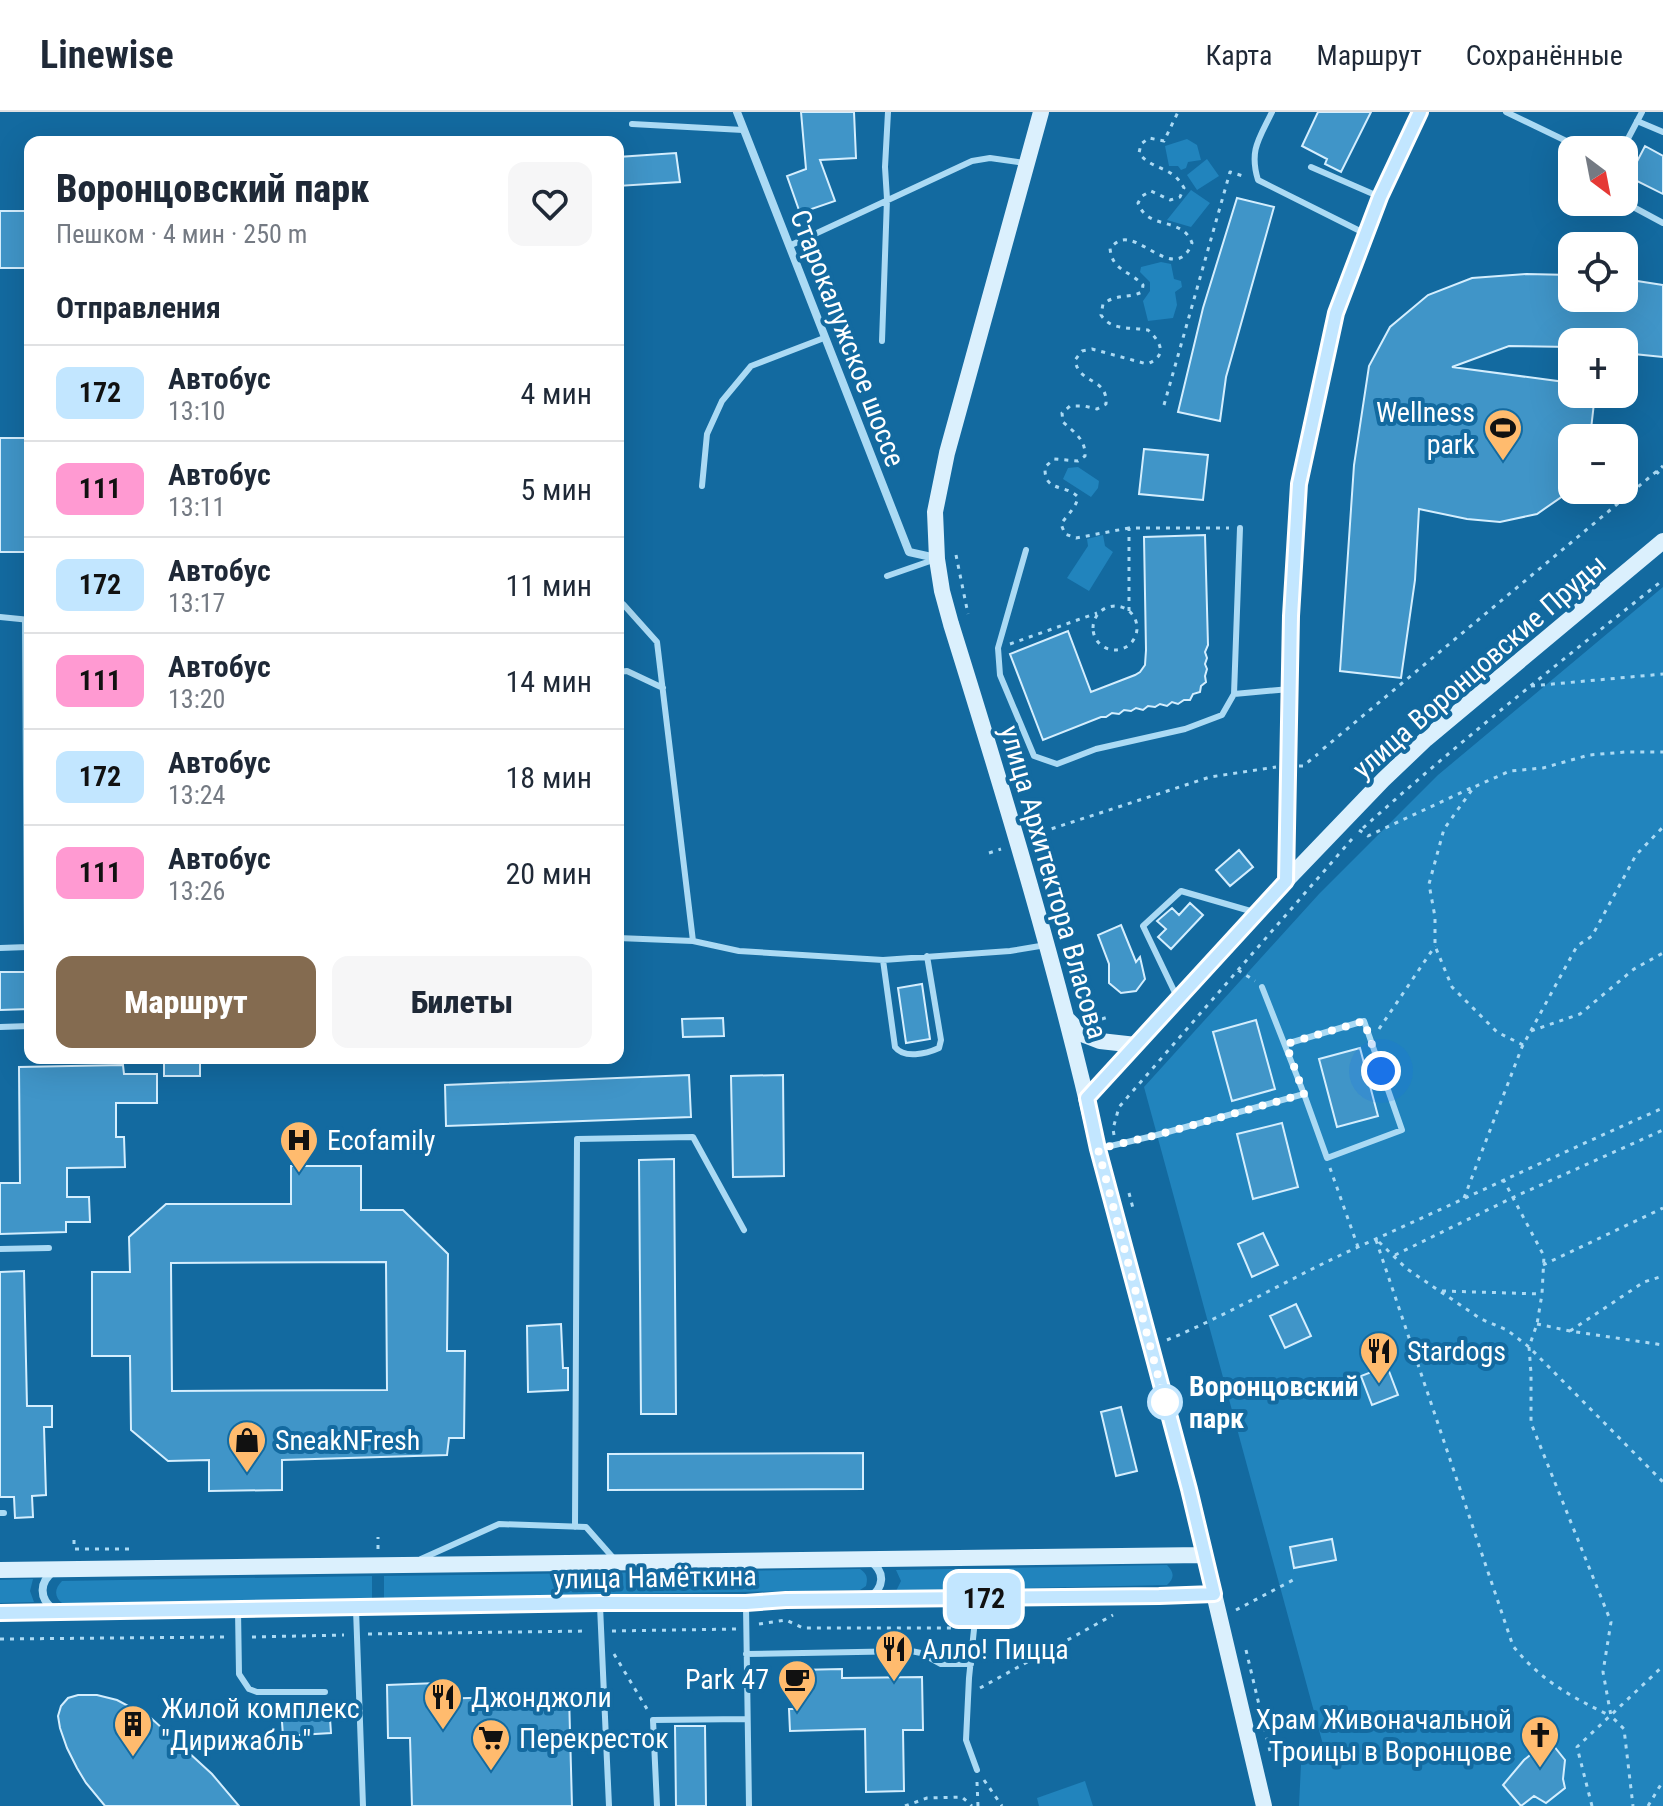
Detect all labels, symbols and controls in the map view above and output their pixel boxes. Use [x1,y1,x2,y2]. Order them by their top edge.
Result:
text: Linewise [40,33,174,77]
text: Карта [1206,39,1272,72]
text: Маршрут [1316,39,1422,72]
text: Сохранённые [1466,39,1623,72]
north arrow [1558,136,1638,216]
map controls [1558,136,1638,504]
button: heart [508,162,592,246]
text: Воронцовский парк [56,167,369,211]
street label: Старокалужское шоссе [783,205,912,471]
text: Пешком · 4 мин · 250 m [56,219,307,249]
button: locate [1558,232,1638,312]
text: Отправления [56,290,221,325]
button: + [1558,328,1638,408]
text: Автобус [168,361,271,396]
text: 172 [79,376,121,409]
text: 4 мин [520,376,592,411]
text: 13:10 [168,396,225,426]
place label: Wellness park [1376,396,1475,461]
sports icon: Wellness park [1482,407,1524,462]
button: − [1558,424,1638,504]
text: Автобус [168,457,271,492]
text: 111 [79,472,121,505]
text: 5 мин [520,472,592,507]
text: 13:11 [168,492,225,522]
street label: улица Воронцовские Пруды [1346,547,1613,785]
text: Автобус [168,553,271,588]
text: 172 [79,568,121,601]
text: 11 мин [506,568,592,603]
text: 13:17 [168,588,225,618]
text: Автобус [168,649,271,684]
text: 111 [79,664,121,697]
text: 14 мин [506,664,592,699]
text: 13:20 [168,684,225,714]
street label: улица Архитектора Власова [993,722,1114,1043]
text: Автобус [168,745,271,780]
text: 172 [79,760,121,793]
text: 18 мин [506,760,592,795]
text: 13:24 [168,780,225,810]
text: Автобус [168,841,271,876]
text: 111 [79,856,121,889]
text: 20 мин [506,856,592,891]
text: 13:26 [168,876,225,906]
button: Маршрут [56,956,316,1048]
button: Билеты [332,956,592,1048]
your location [1361,1051,1401,1091]
hospital icon: Ecofamily [278,1119,320,1174]
place label: Ecofamily [327,1124,436,1157]
restaurant icon: Stardogs [1358,1330,1400,1385]
place label: Stardogs [1407,1335,1506,1368]
place label: Воронцовский парк [1189,1370,1358,1435]
marker: Воронцовский парк [1148,1385,1182,1419]
shop icon: SneakNFresh [226,1419,268,1474]
place label: SneakNFresh [275,1424,420,1457]
street label: улица Намёткина [553,1559,757,1596]
line badge: 172 [938,1573,1030,1625]
text: 172 [963,1582,1005,1615]
restaurant icon: Алло! Пицца [873,1628,915,1683]
place label: Алло! Пицца [922,1633,1069,1666]
cafe icon: Park 47 [776,1658,818,1713]
place label: Park 47 [685,1663,769,1696]
restaurant icon: Джонджоли [422,1676,464,1731]
place label: Джонджоли [471,1681,612,1714]
place label: Жилой комплекс "Дирижабль" [161,1692,360,1757]
building icon: Жилой комплекс "Дирижабль" [112,1703,154,1758]
place label: Храм Живоначальной Троицы в Воронцове [1256,1703,1512,1768]
church icon: Храм Живоначальной Троицы в Воронцове [1519,1714,1561,1769]
supermarket icon: Перекресток [470,1717,512,1772]
place label: Перекресток [519,1722,669,1755]

